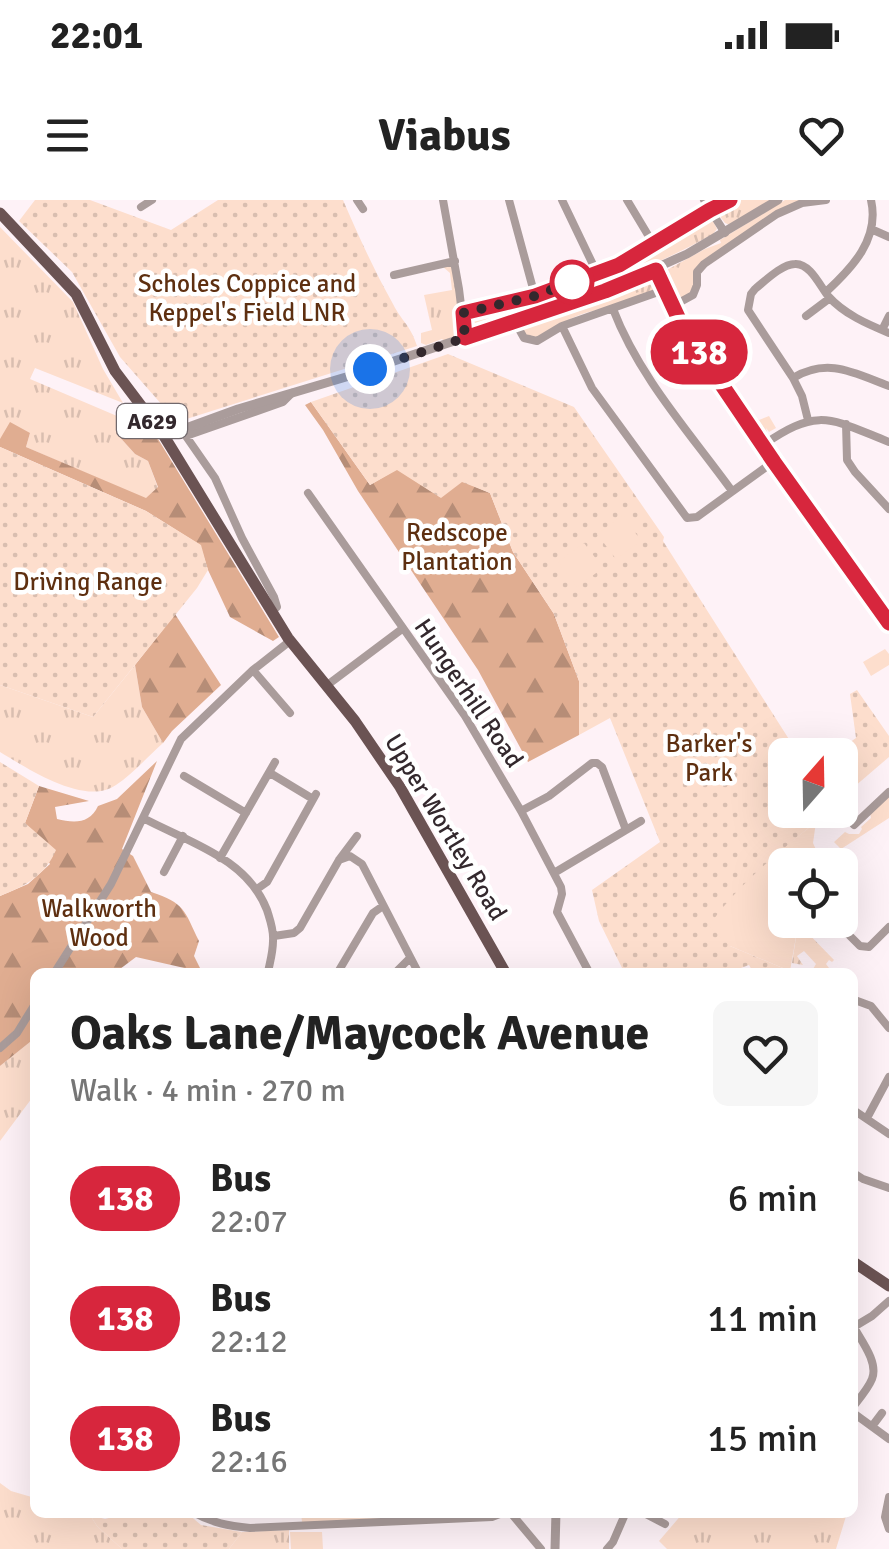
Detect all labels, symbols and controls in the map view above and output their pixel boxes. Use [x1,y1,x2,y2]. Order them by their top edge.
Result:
text: 22:01 [50,12,143,59]
icon: menu [40,108,95,163]
text: Viabus [378,108,511,163]
icon: heart [794,108,849,163]
unlabelled marker [551,261,593,303]
park label: Scholes Coppice and Keppel's Field LNR [138,268,356,328]
line badge: 138 [642,320,756,384]
text: 138 [671,331,727,374]
your location [345,344,395,394]
road number: A629 [117,404,187,438]
park label: Redscope Plantation [401,517,513,577]
park label: Driving Range [13,566,163,597]
street label: Hungerhill Road [408,613,530,773]
street label: Upper Wortley Road [378,728,514,926]
park label: Barker's Park [666,728,752,788]
north arrow [768,738,858,828]
map controls [768,738,858,938]
button: locate [768,848,858,938]
park label: Walkworth Wood [41,893,157,953]
button: heart [713,1001,818,1106]
text: Oaks Lane/Maycock Avenue [70,1004,649,1063]
text: Walk · 4 min · 270 m [70,1071,346,1110]
text: Bus [210,1155,271,1202]
text: 6 min [728,1175,818,1222]
text: 138 [97,1177,153,1220]
text: 22:07 [210,1202,288,1241]
text: Bus [210,1275,271,1322]
text: 11 min [707,1295,818,1342]
text: 138 [97,1297,153,1340]
text: 22:12 [210,1322,288,1361]
text: Bus [210,1395,271,1442]
text: 15 min [707,1415,818,1462]
text: 138 [97,1417,153,1460]
text: 22:16 [210,1442,288,1481]

